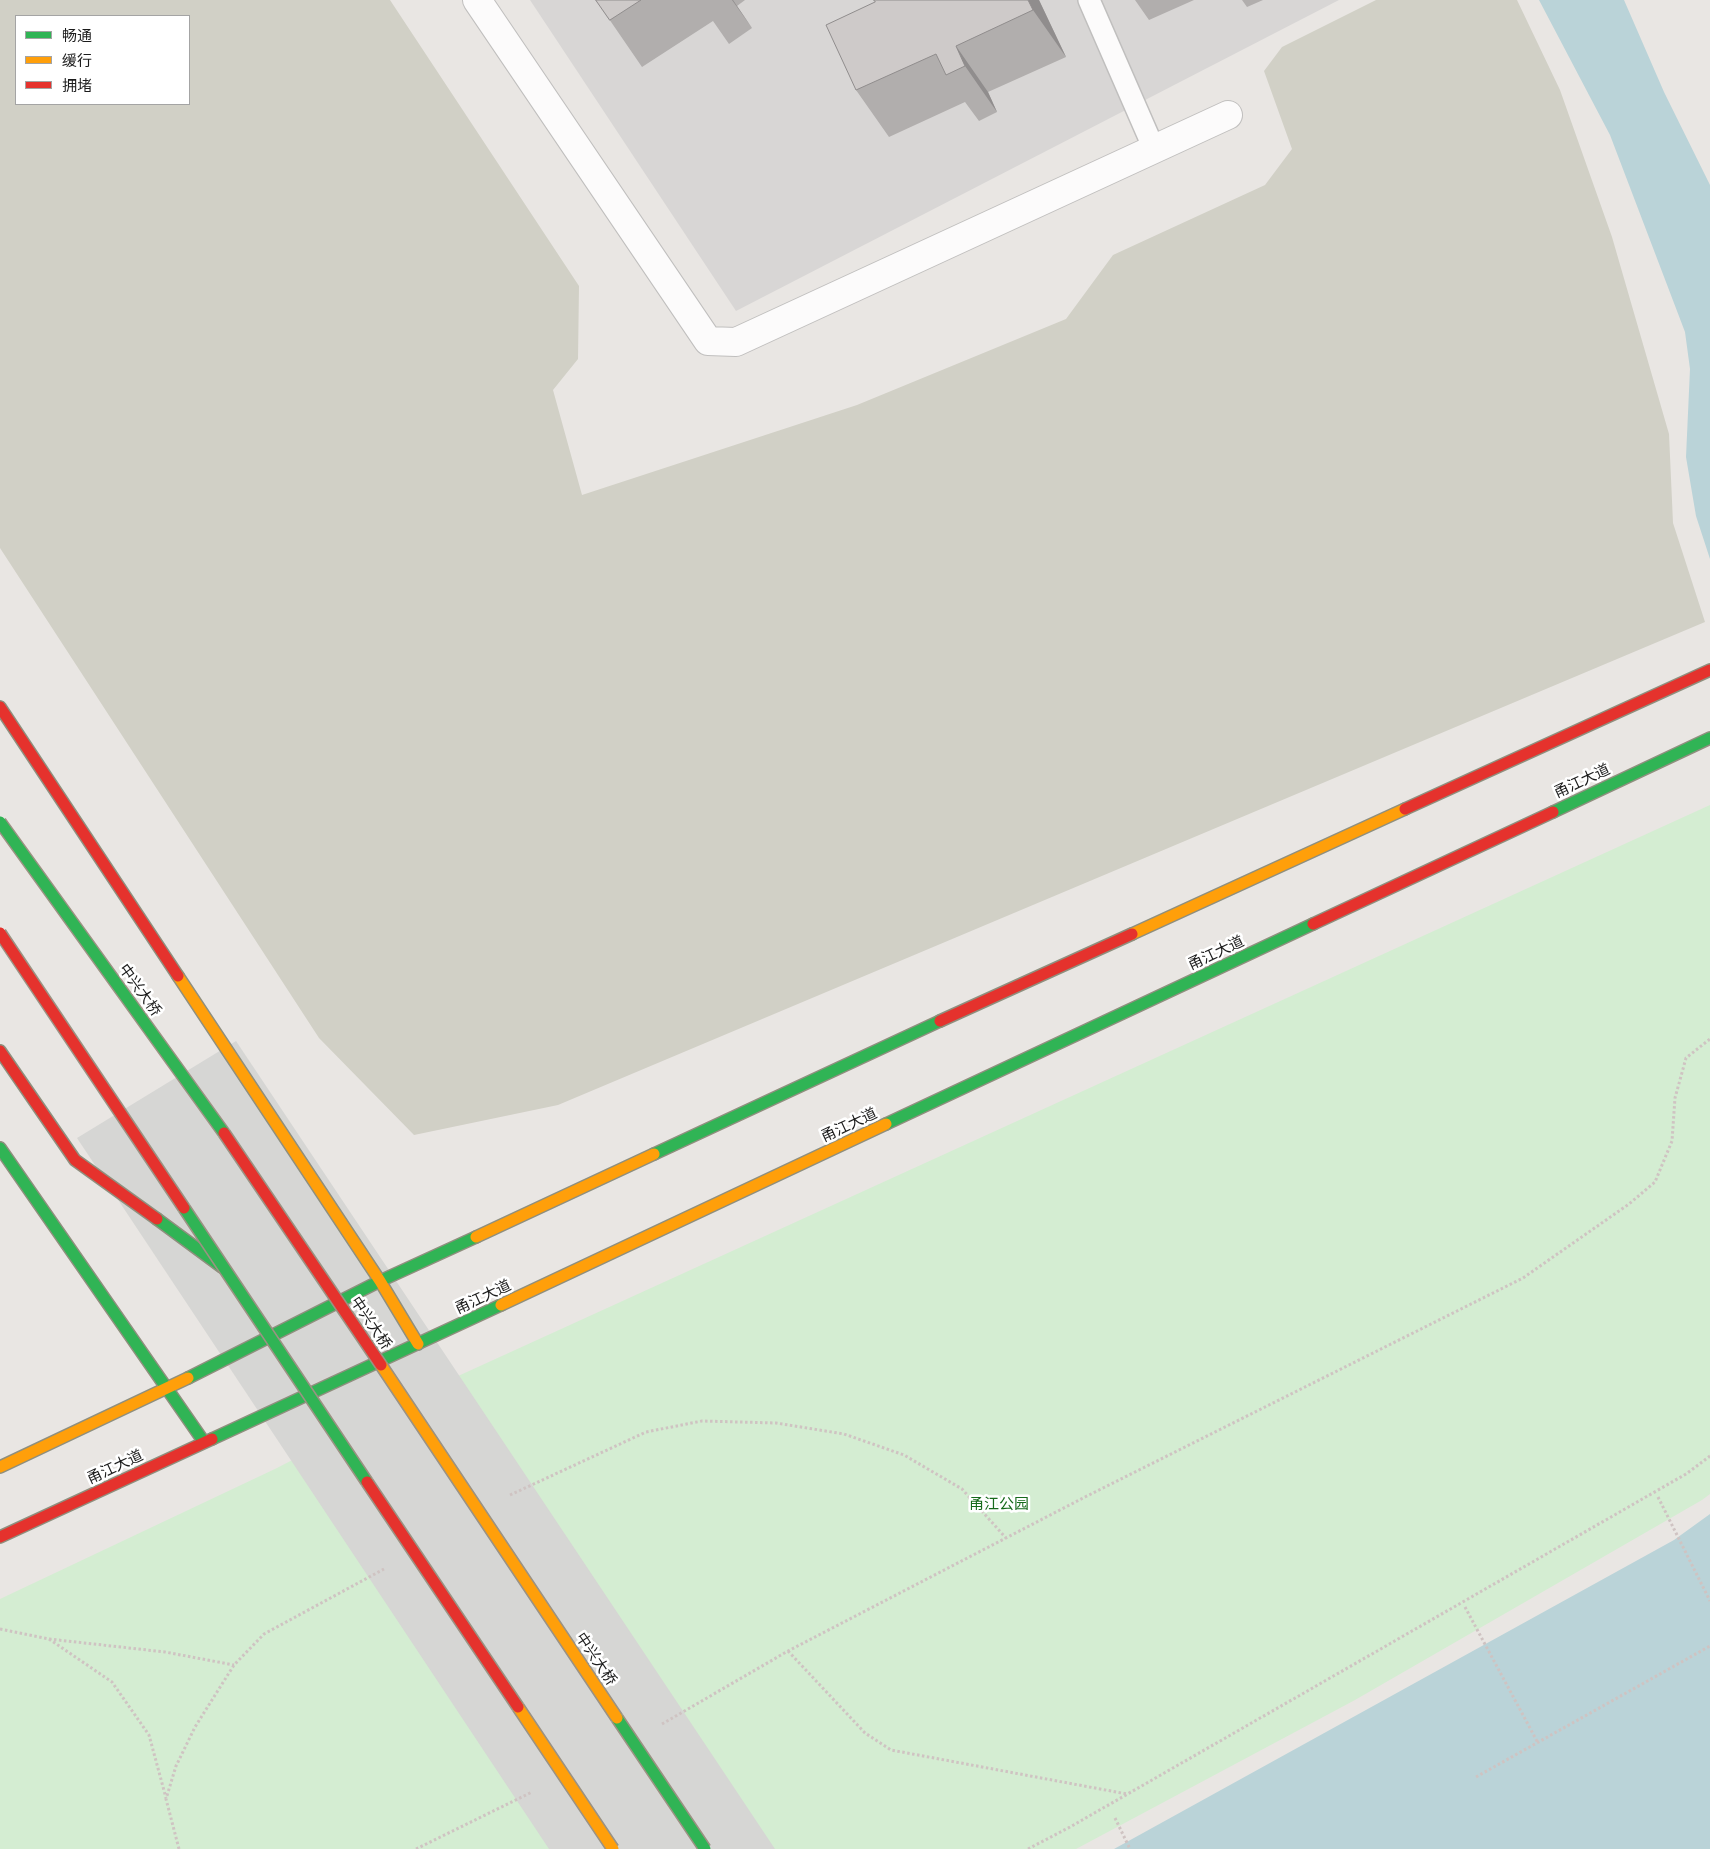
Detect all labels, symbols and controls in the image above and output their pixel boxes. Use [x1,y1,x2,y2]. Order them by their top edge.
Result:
legend [15,15,190,105]
text: 畅通 [62,26,92,44]
text: 缓行 [62,51,92,69]
text: 拥堵 [62,76,92,94]
street label: 甬江大道 [1551,760,1613,802]
street label: 甬江大道 [1185,932,1247,974]
street label: 中兴大桥 [115,960,165,1020]
street label: 甬江大道 [818,1104,880,1146]
street label: 甬江大道 [452,1276,514,1318]
street label: 中兴大桥 [347,1293,395,1353]
street label: 甬江大道 [84,1446,146,1488]
park label: 甬江公园 [969,1495,1029,1513]
street label: 中兴大桥 [572,1629,620,1689]

